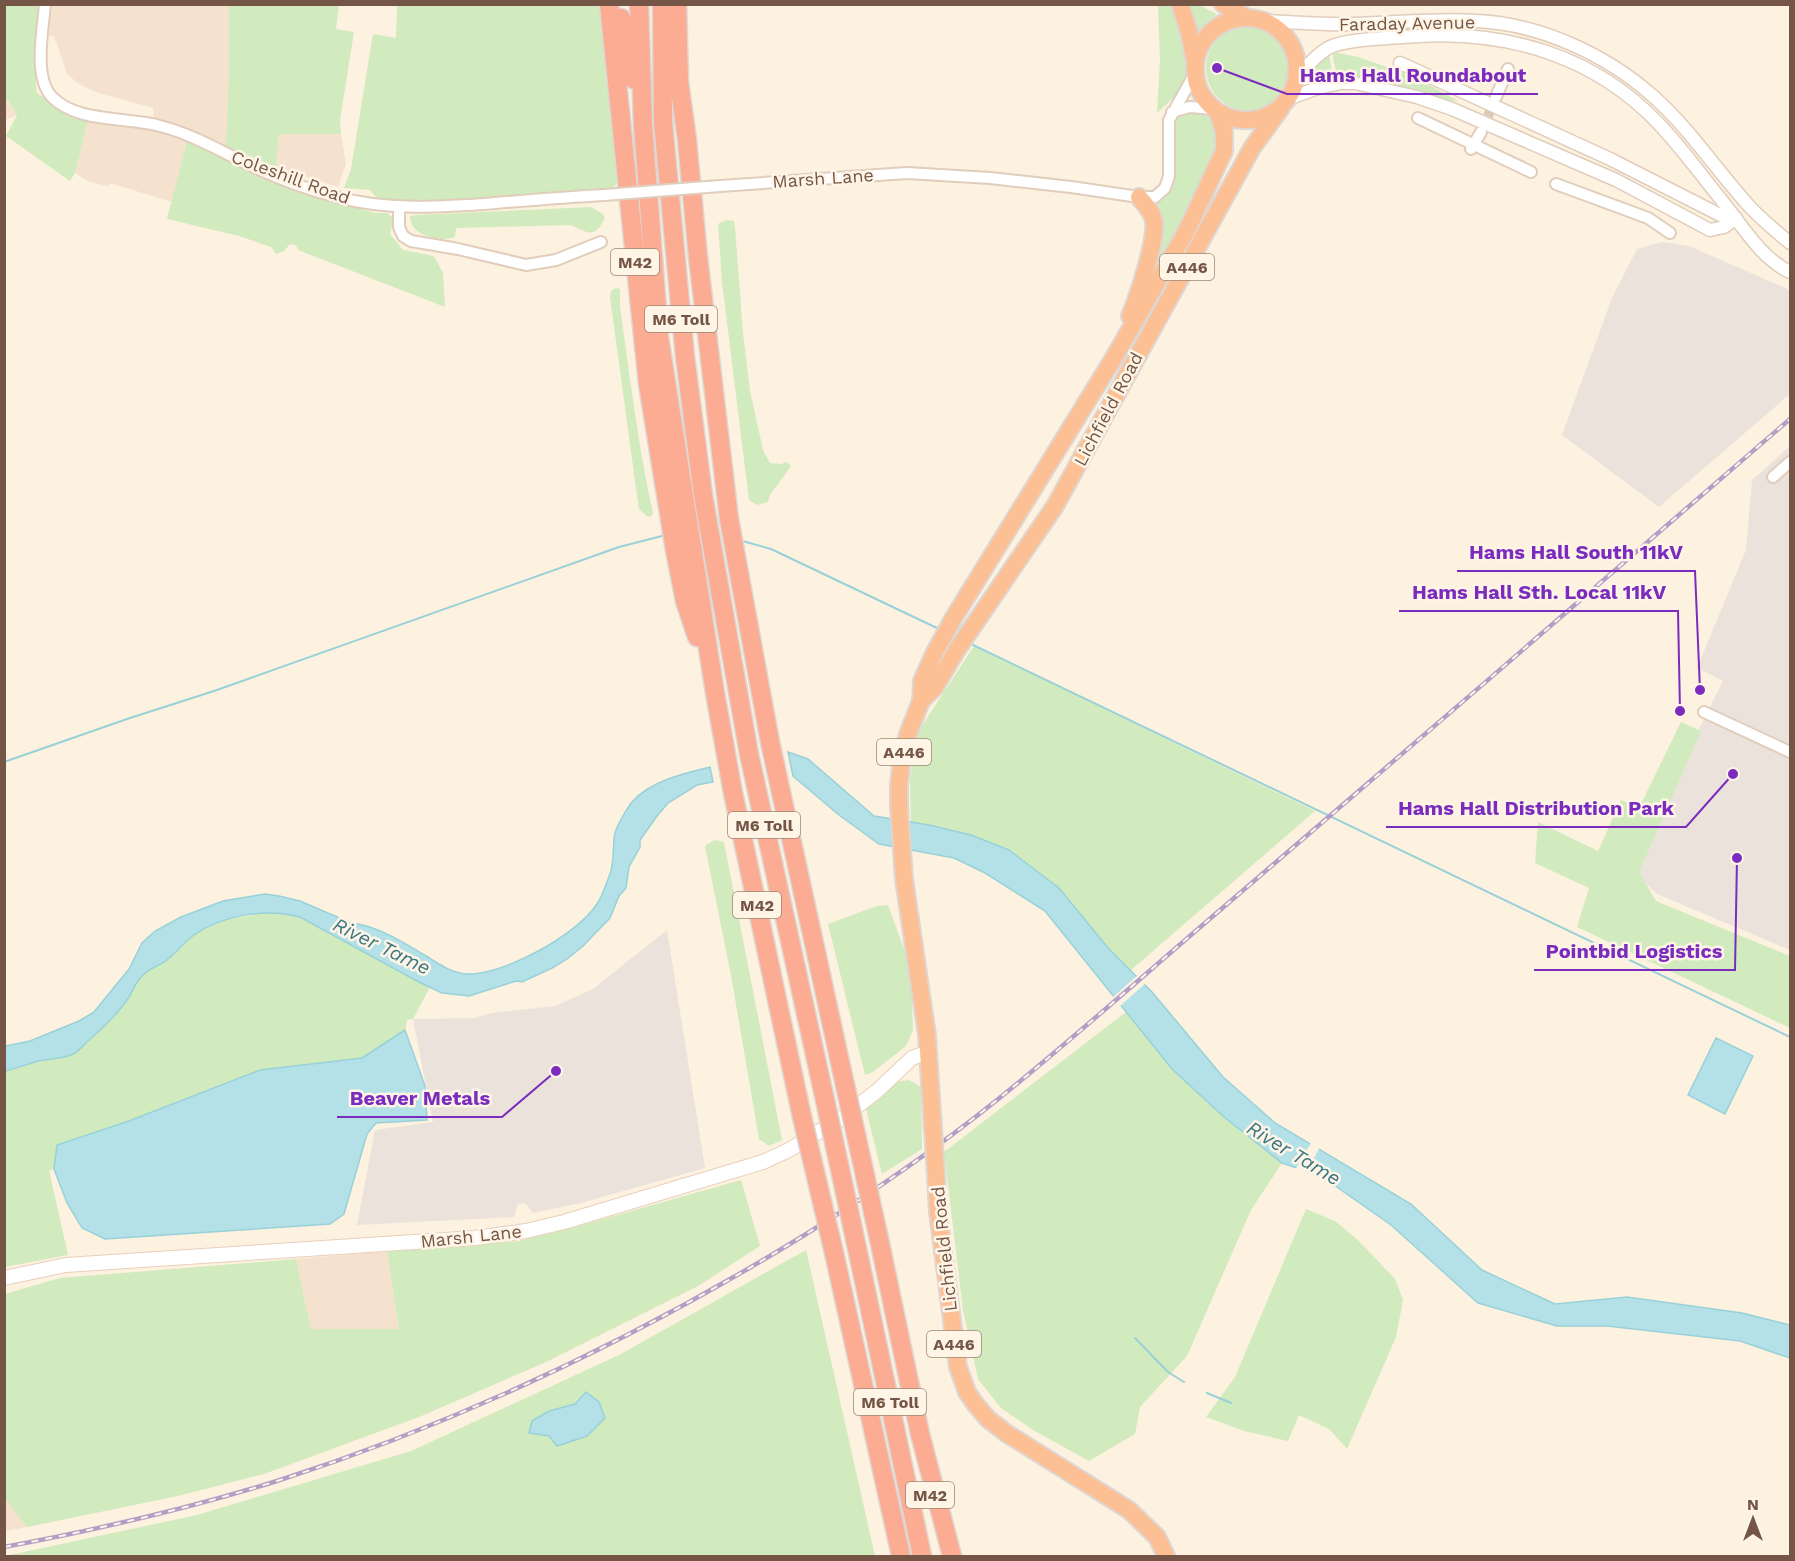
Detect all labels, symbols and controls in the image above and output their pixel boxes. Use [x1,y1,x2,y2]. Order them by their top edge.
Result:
street label: Faraday Avenue [1339,11,1475,35]
callout: Hams Hall Roundabout [1287,56,1538,94]
text: Hams Hall Roundabout [1300,63,1527,87]
street label: Coleshill Road [229,146,353,208]
street label: Marsh Lane [772,164,874,192]
road number: M42 [611,249,659,275]
road number: A446 [1160,254,1214,280]
road number: M6 Toll [645,306,717,332]
street label: Lichfield Road [1069,349,1147,469]
callout: Hams Hall South 11kV [1457,533,1695,571]
text: Hams Hall South 11kV [1469,540,1683,564]
callout: Hams Hall Sth. Local 11kV [1399,573,1678,611]
text: Hams Hall Sth. Local 11kV [1412,580,1666,604]
road number: A446 [877,739,931,765]
callout: Hams Hall Distribution Park [1386,789,1686,827]
text: Hams Hall Distribution Park [1398,796,1675,820]
road number: M6 Toll [728,812,800,838]
road number: M42 [733,892,781,918]
water label: River Tame [329,912,435,980]
callout: Pointbid Logistics [1534,932,1735,970]
text: Pointbid Logistics [1546,939,1723,963]
callout: Beaver Metals [337,1079,502,1117]
text: Beaver Metals [350,1086,490,1110]
water label: River Tame [1243,1116,1345,1190]
street label: Lichfield Road [927,1185,961,1313]
street label: Marsh Lane [419,1220,523,1252]
road number: A446 [927,1331,981,1357]
road number: M6 Toll [854,1389,926,1415]
road number: M42 [906,1482,954,1508]
north arrow [1723,1489,1783,1549]
text: N [1747,1495,1759,1514]

